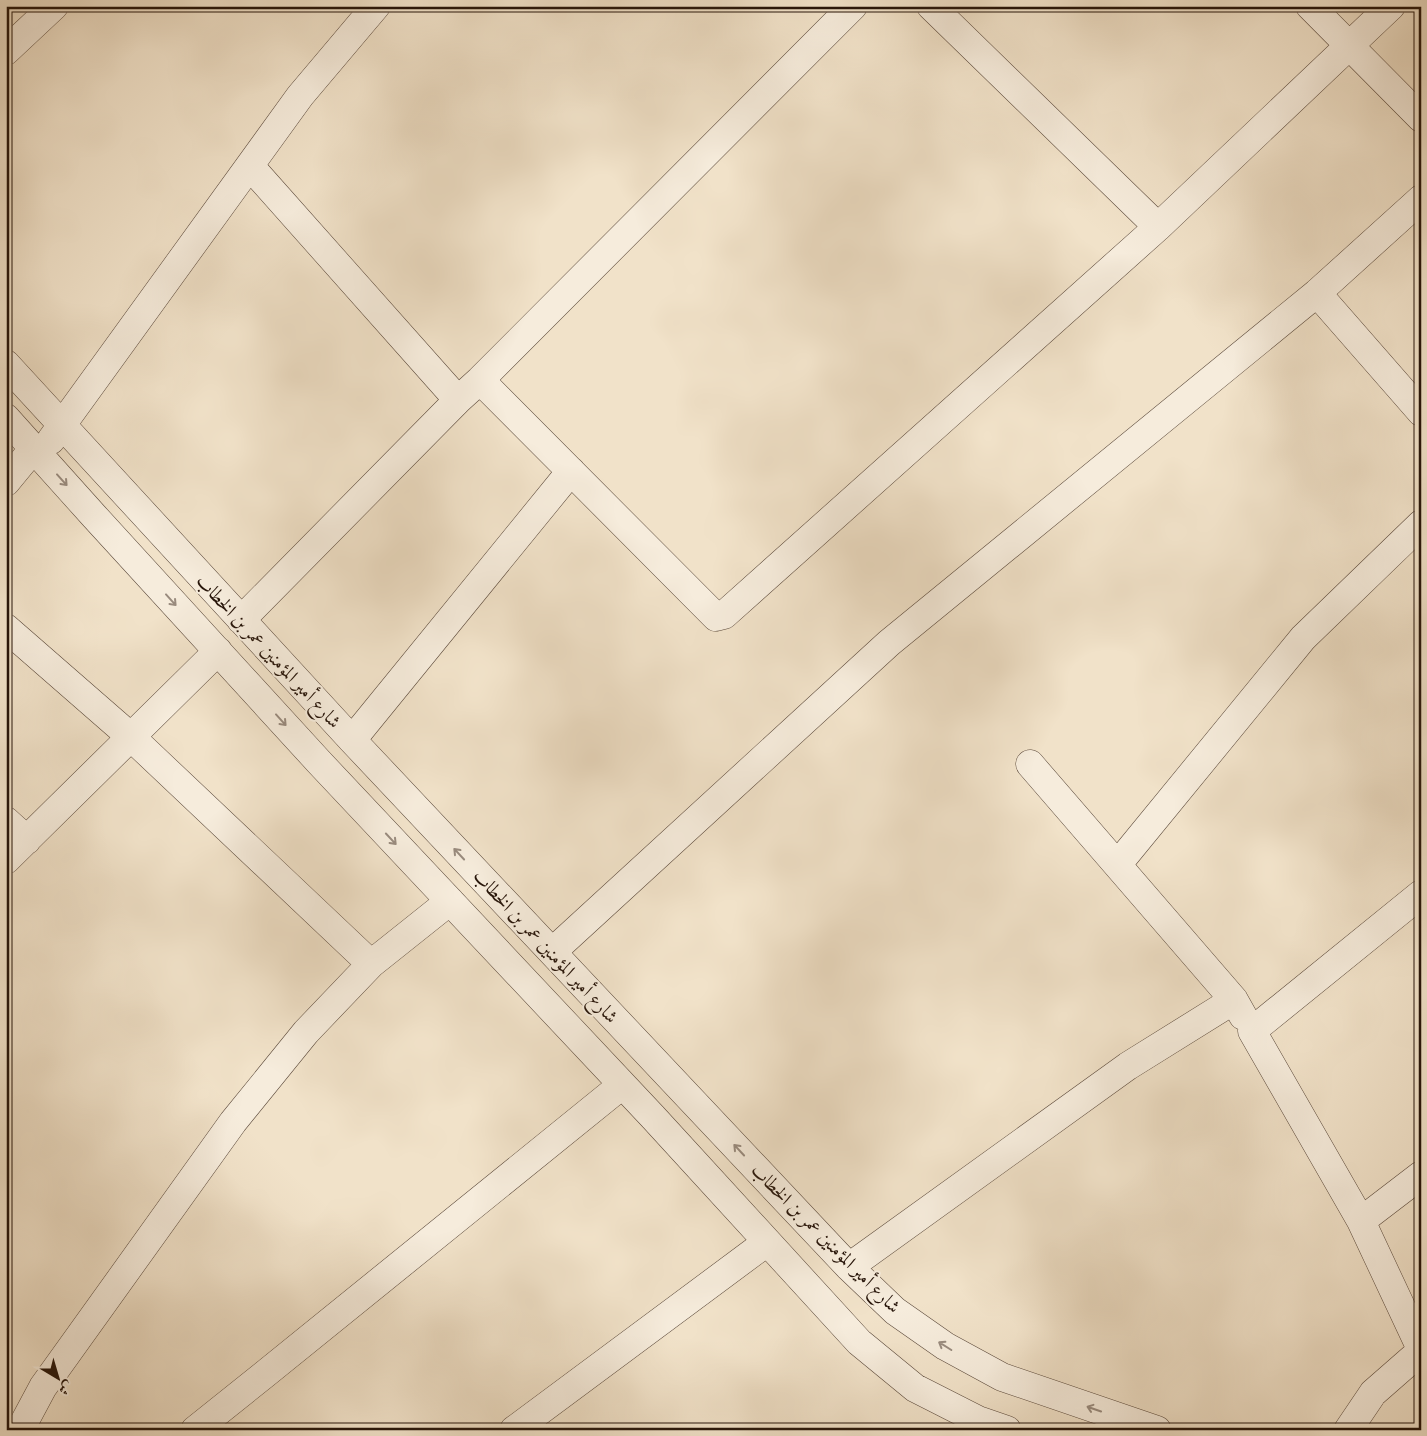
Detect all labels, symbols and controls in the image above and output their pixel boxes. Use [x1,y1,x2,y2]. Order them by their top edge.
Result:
one-way arrow [56,474,68,487]
street label: شارع أمير المؤمنين عمر بن الخطاب [189,569,347,736]
one-way arrow [165,594,177,607]
one-way arrow [275,714,287,727]
one-way arrow [385,833,397,846]
one-way arrow [453,847,465,860]
street label: شارع أمير المؤمنين عمر بن الخطاب [466,864,624,1031]
one-way arrow [733,1143,745,1156]
street label: شارع أمير المؤمنين عمر بن الخطاب [744,1158,906,1320]
one-way arrow [938,1340,952,1351]
north arrow [32,1354,82,1404]
text: ش [55,1377,76,1399]
one-way arrow [1087,1404,1102,1413]

